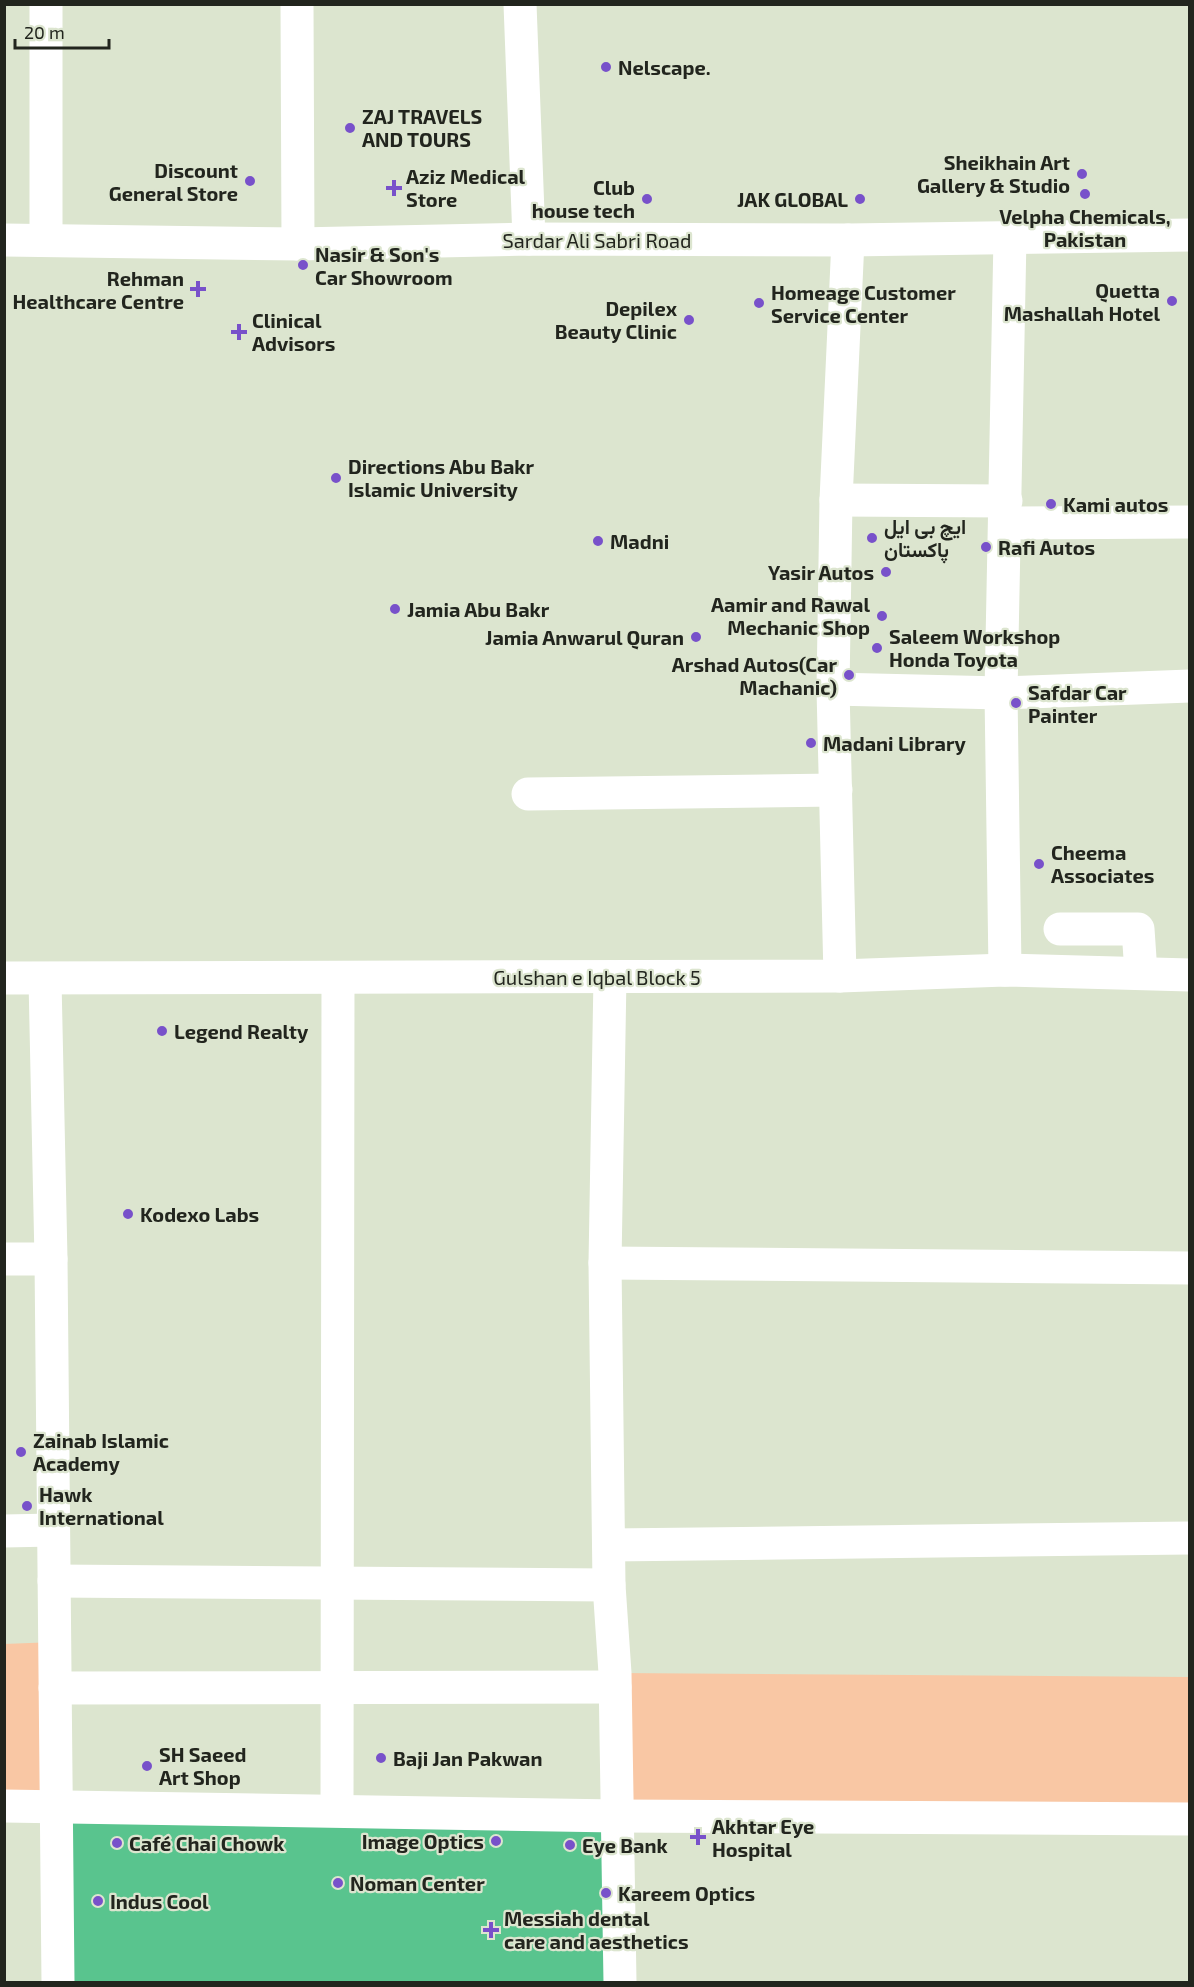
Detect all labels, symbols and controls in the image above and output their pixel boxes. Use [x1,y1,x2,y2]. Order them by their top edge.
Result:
scale bar [15,12,110,50]
text: 20 m [24,21,65,43]
place label: Nelscape. [618,55,711,79]
marker: Nelscape. [599,60,613,74]
place label: ZAJ TRAVELS AND TOURS [362,104,482,151]
marker: ZAJ TRAVELS AND TOURS [343,121,357,135]
place label: Sheikhain Art Gallery & Studio [917,150,1070,198]
place label: Discount General Store [109,158,238,205]
place label: Aziz Medical Store [406,164,526,211]
marker: Sheikhain Art Gallery & Studio [1075,167,1089,181]
marker: Discount General Store [243,174,257,188]
place label: Club house tech [532,175,635,222]
marker: Aziz Medical Store [387,181,401,195]
place label: JAK GLOBAL [737,187,848,211]
marker: Velpha Chemicals, Pakistan [1078,187,1092,201]
marker: Club house tech [640,192,654,206]
marker: JAK GLOBAL [853,192,867,206]
place label: Velpha Chemicals, Pakistan [999,204,1171,251]
street label: Sardar Ali Sabri Road [503,228,691,252]
place label: Nasir & Son's Car Showroom [315,242,453,289]
marker: Nasir & Son's Car Showroom [296,258,310,272]
place label: Rehman Healthcare Centre [13,266,184,313]
place label: Quetta Mashallah Hotel [1004,278,1160,325]
marker: Rehman Healthcare Centre [189,280,207,298]
place label: Homeage Customer Service Center [771,280,956,327]
marker: Quetta Mashallah Hotel [1165,294,1179,308]
place label: Depilex Beauty Clinic [555,296,678,344]
marker: Homeage Customer Service Center [752,296,766,310]
place label: Clinical Advisors [252,308,335,355]
marker: Depilex Beauty Clinic [682,313,696,327]
marker: Clinical Advisors [230,323,248,341]
place label: Directions Abu Bakr Islamic University [348,454,535,502]
marker: Directions Abu Bakr Islamic University [329,471,343,485]
place label: Kami autos [1063,492,1168,516]
marker: Kami autos [1044,497,1058,511]
place label: ایچ بی ایل پاکستان [884,514,966,564]
place label: Madni [610,529,669,553]
marker: ایچ بی ایل پاکستان [865,531,879,545]
marker: Madni [591,534,605,548]
place label: Rafi Autos [998,535,1095,559]
marker: Rafi Autos [979,540,993,554]
place label: Yasir Autos [768,560,874,584]
marker: Yasir Autos [879,565,893,579]
place label: Aamir and Rawal Mechanic Shop [711,592,870,639]
place label: Jamia Abu Bakr [407,597,550,621]
marker: Jamia Abu Bakr [388,602,402,616]
marker: Aamir and Rawal Mechanic Shop [875,609,889,623]
place label: Saleem Workshop Honda Toyota [889,624,1060,672]
place label: Jamia Anwarul Quran [485,625,684,650]
marker: Jamia Anwarul Quran [689,630,703,644]
marker: Saleem Workshop Honda Toyota [870,641,884,655]
place label: Arshad Autos(Car Machanic) [672,652,837,699]
marker: Arshad Autos(Car Machanic) [842,668,856,682]
place label: Safdar Car Painter [1028,680,1127,727]
marker: Safdar Car Painter [1009,696,1023,710]
place label: Madani Library [823,731,966,756]
marker: Madani Library [804,736,818,750]
place label: Cheema Associates [1051,840,1154,887]
marker: Cheema Associates [1032,857,1046,871]
street label: Gulshan e Iqbal Block 5 [493,965,701,989]
place label: Legend Realty [174,1019,309,1044]
marker: Legend Realty [155,1024,169,1038]
place label: Kodexo Labs [140,1202,259,1226]
marker: Kodexo Labs [121,1207,135,1221]
place label: Zainab Islamic Academy [33,1428,169,1476]
marker: Zainab Islamic Academy [14,1445,28,1459]
place label: Hawk International [39,1482,164,1529]
marker: Hawk International [20,1499,34,1513]
place label: SH Saeed Art Shop [159,1742,246,1789]
place label: Baji Jan Pakwan [393,1746,543,1770]
marker: Baji Jan Pakwan [374,1751,388,1765]
marker: SH Saeed Art Shop [140,1759,154,1773]
place label: Akhtar Eye Hospital [712,1814,814,1861]
marker: Akhtar Eye Hospital [689,1828,707,1846]
place label: Image Optics [362,1829,484,1853]
place label: Café Chai Chowk [129,1831,285,1855]
place label: Eye Bank [582,1833,669,1858]
marker: Image Optics [489,1834,503,1848]
marker: Café Chai Chowk [110,1836,124,1850]
marker: Eye Bank [563,1838,577,1852]
place label: Noman Center [350,1871,485,1895]
marker: Noman Center [331,1876,345,1890]
place label: Kareem Optics [618,1881,755,1905]
marker: Kareem Optics [599,1886,613,1900]
place label: Indus Cool [110,1889,209,1913]
marker: Indus Cool [91,1894,105,1908]
place label: Messiah dental care and aesthetics [504,1906,689,1953]
marker: Messiah dental care and aesthetics [482,1921,500,1939]

